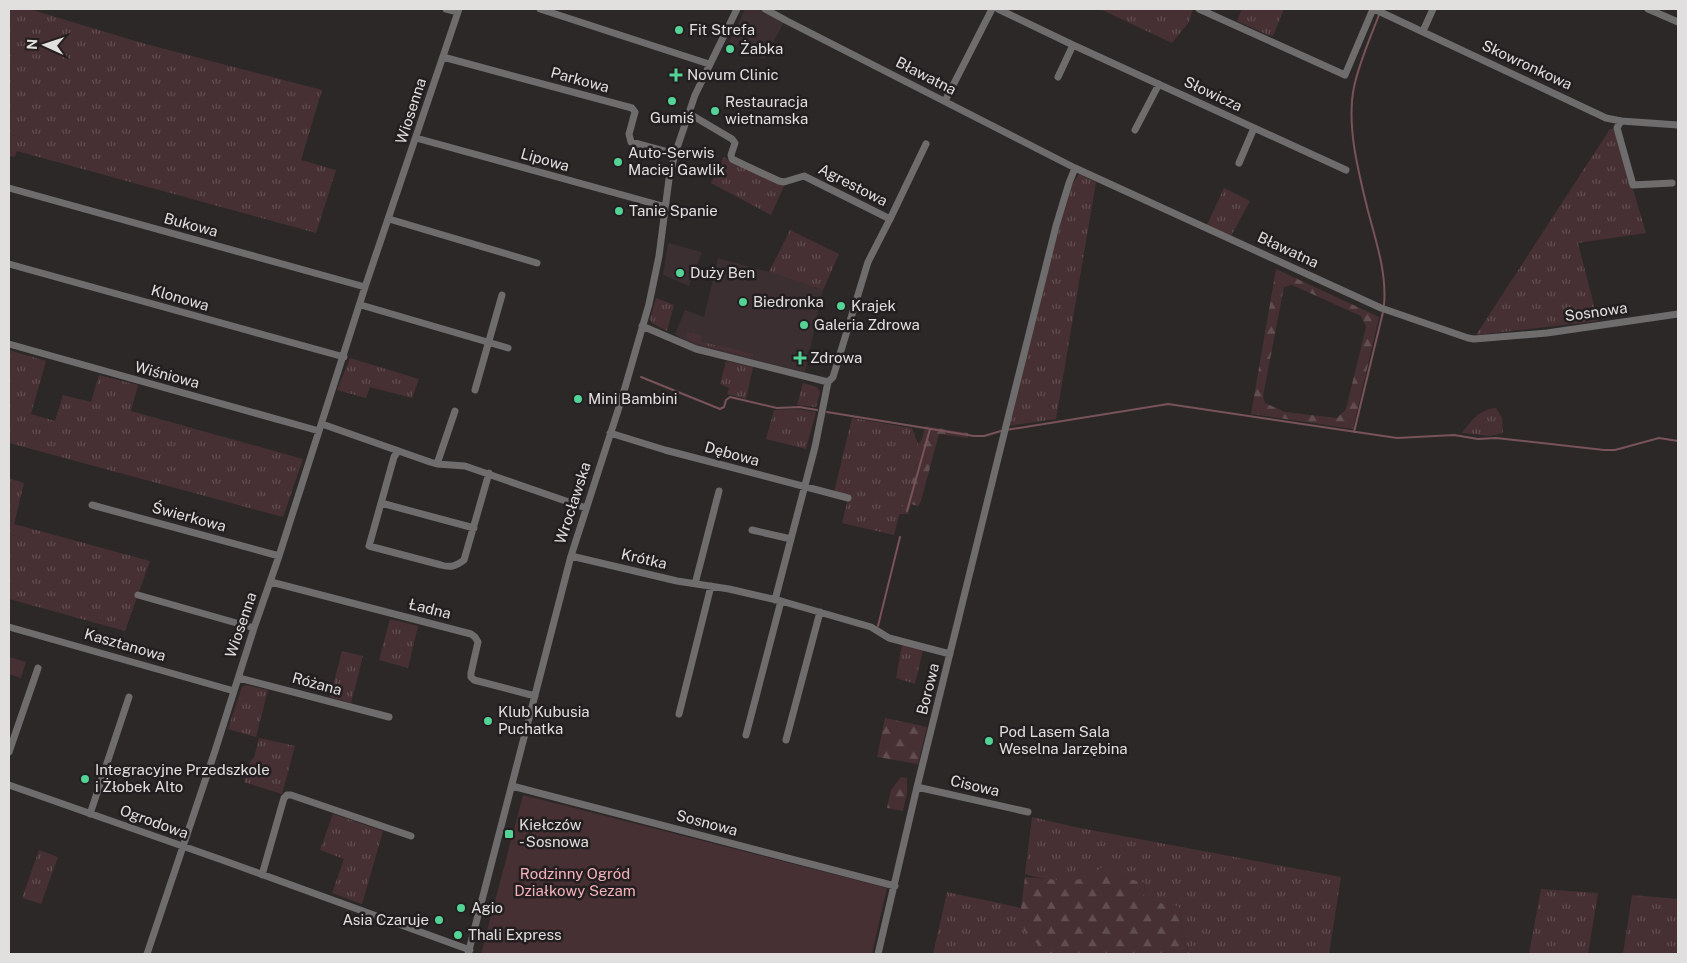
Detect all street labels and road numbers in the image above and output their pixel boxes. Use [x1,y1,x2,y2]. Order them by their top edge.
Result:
street label: Skowronkowa [1480,36,1575,93]
street label: Bławatna [893,53,959,98]
street label: Parkowa [549,64,611,95]
street label: Słowicza [1181,73,1245,114]
street label: Wiosenna [392,76,429,146]
street label: Lipowa [519,145,571,175]
street label: Agrestowa [816,160,891,209]
street label: Bukowa [162,209,220,240]
street label: Bławatna [1255,228,1321,271]
street label: Klonowa [149,281,211,314]
street label: Sosnowa [1564,299,1628,324]
street label: Wiśniowa [133,358,201,391]
street label: Dębowa [703,438,761,469]
street label: Wrocławska [551,460,594,546]
street label: Świerkowa [150,497,228,535]
street label: Krótka [620,545,669,572]
street label: Wiosenna [221,590,260,660]
street label: Ładna [407,595,453,622]
street label: Kasztanowa [82,625,168,664]
street label: Borowa [913,661,942,716]
street label: Różana [290,669,344,698]
street label: Cisowa [949,772,1001,799]
street label: Ogrodowa [118,801,191,842]
street label: Sosnowa [675,806,740,839]

